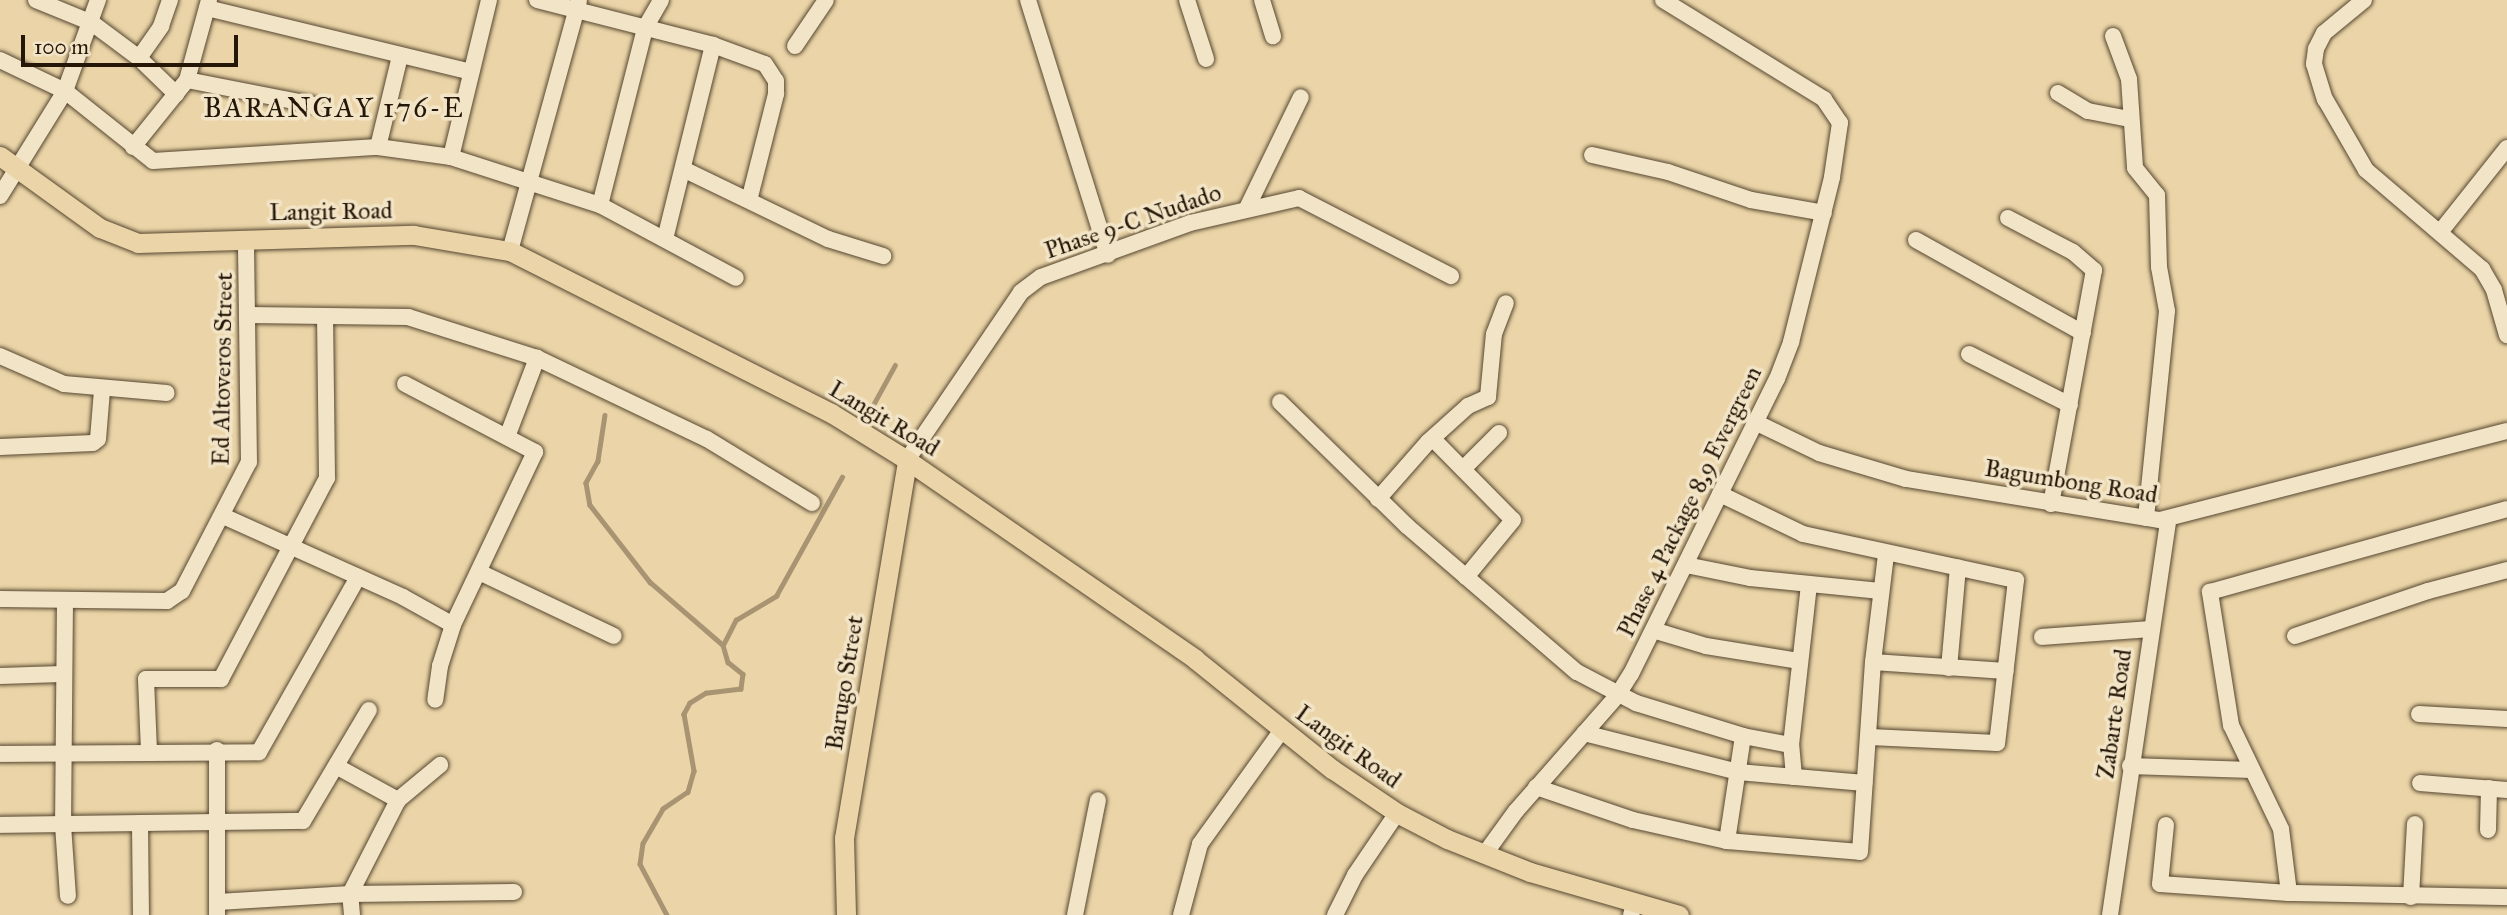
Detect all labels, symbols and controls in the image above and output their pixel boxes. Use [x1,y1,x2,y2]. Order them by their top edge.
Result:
scale bar [24,21,242,65]
text: 100 m [34,34,89,60]
district label: BARANGAY 176-E [205,91,463,125]
street label: Phase 9-C Nudado [1041,178,1225,266]
street label: Langit Road [269,197,393,227]
street label: Ed Altoveros Street [207,272,239,466]
street label: Phase 4 Package 8,9 Evergreen [1612,362,1768,642]
street label: Langit Road [824,375,944,463]
street label: Bagumbong Road [1982,454,2160,510]
street label: Barugo Street [820,613,870,753]
street label: Zabarte Road [2092,647,2138,781]
street label: Langit Road [1290,699,1406,795]

